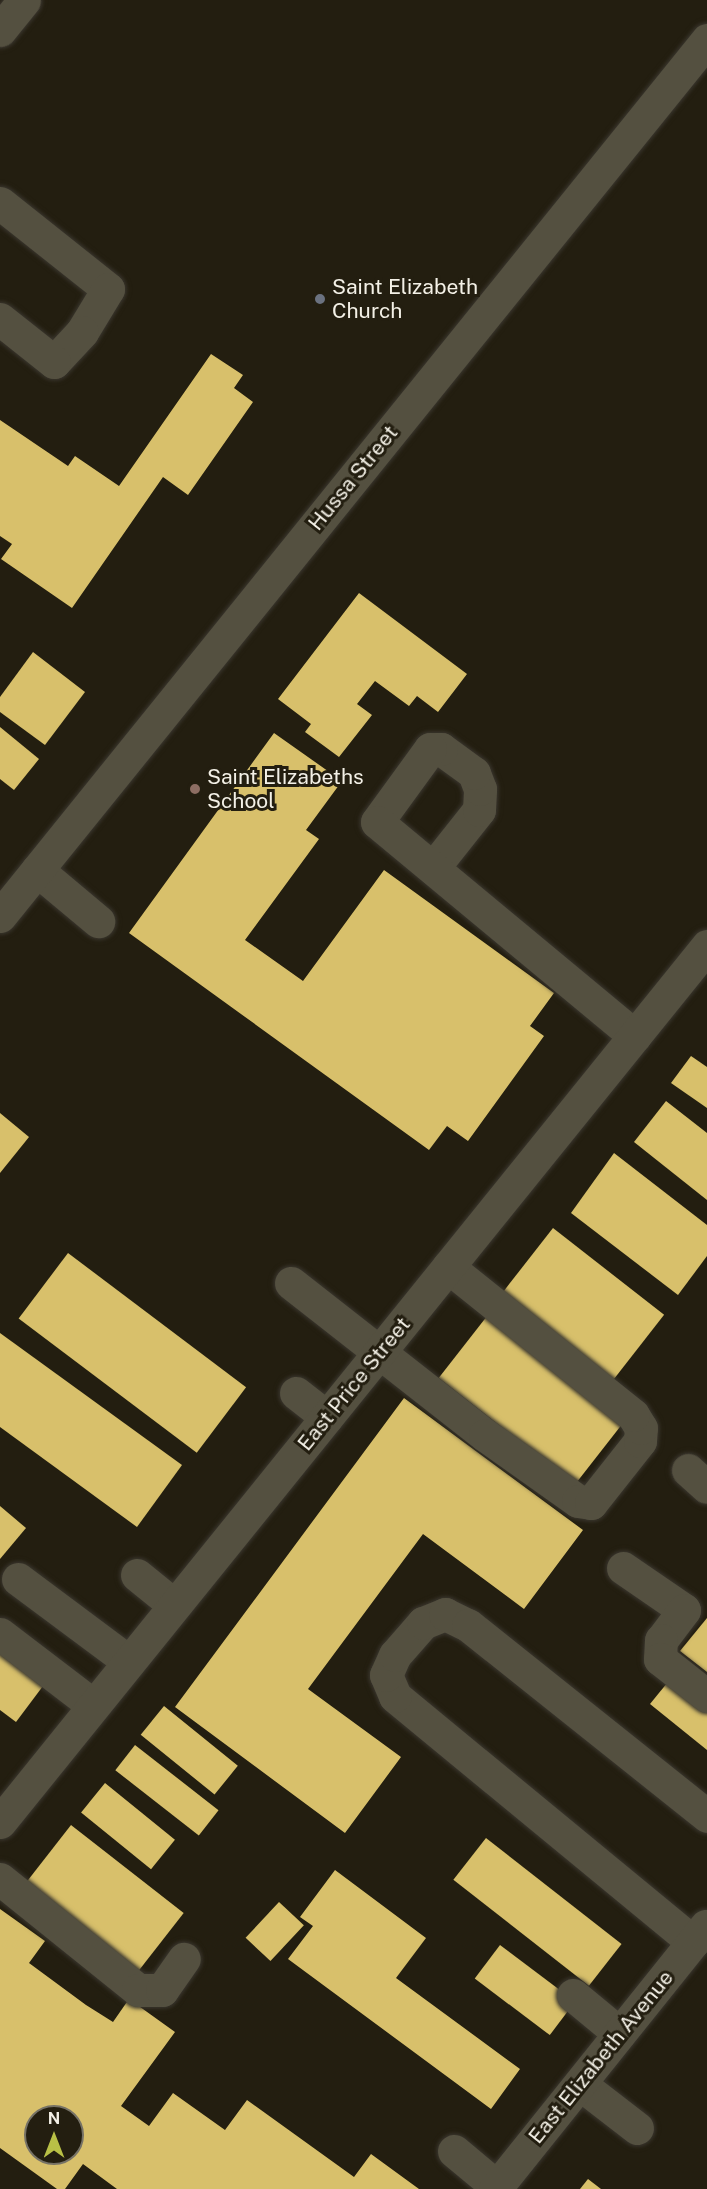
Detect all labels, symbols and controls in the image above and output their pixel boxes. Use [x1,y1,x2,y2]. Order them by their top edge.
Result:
place label: Saint Elizabeth Church [332,274,478,324]
marker: Saint Elizabeth Church [313,292,327,306]
street label: Hussa Street [303,420,403,536]
place label: Saint Elizabeths School [207,764,364,814]
marker: Saint Elizabeths School [188,782,202,796]
street label: East Price Street [292,1312,416,1456]
street label: East Elizabeth Avenue [523,1965,679,2149]
north arrow [24,2105,84,2165]
text: N [48,2109,60,2128]

